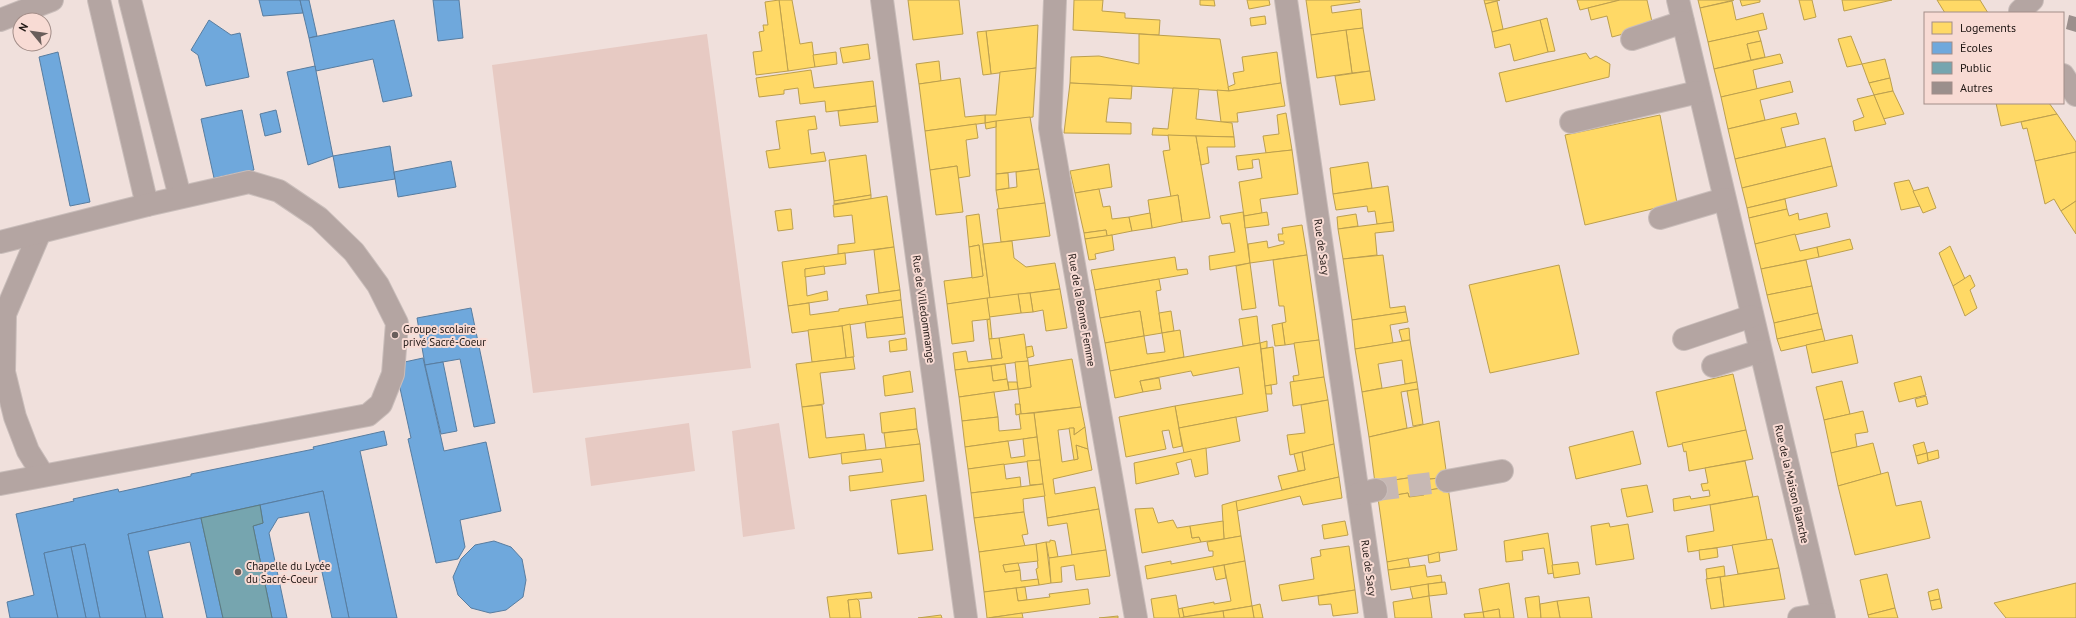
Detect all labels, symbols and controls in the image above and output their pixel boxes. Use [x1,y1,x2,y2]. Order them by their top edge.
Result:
north arrow [12,12,52,52]
legend [1924,12,2064,104]
text: Logements [1960,20,2016,35]
text: N [15,21,31,34]
text: Écoles [1960,40,1993,55]
text: Public [1960,60,1992,75]
text: Autres [1960,80,1993,95]
street label: Rue de Sacy [1311,218,1333,277]
street label: Rue de la Bonne Femme [1065,252,1099,368]
street label: Rue de Villedommange [909,254,939,364]
place label: Groupe scolaire privé Sacré-Coeur [403,322,486,349]
marker: Groupe scolaire privé Sacré-Coeur [390,330,400,340]
street label: Rue de la Maison Blanche [1772,423,1813,545]
street label: Rue de Sacy [1358,539,1380,598]
place label: Chapelle du Lycée du Sacré-Coeur [246,559,331,586]
marker: Chapelle du Lycée du Sacré-Coeur [233,567,243,577]

